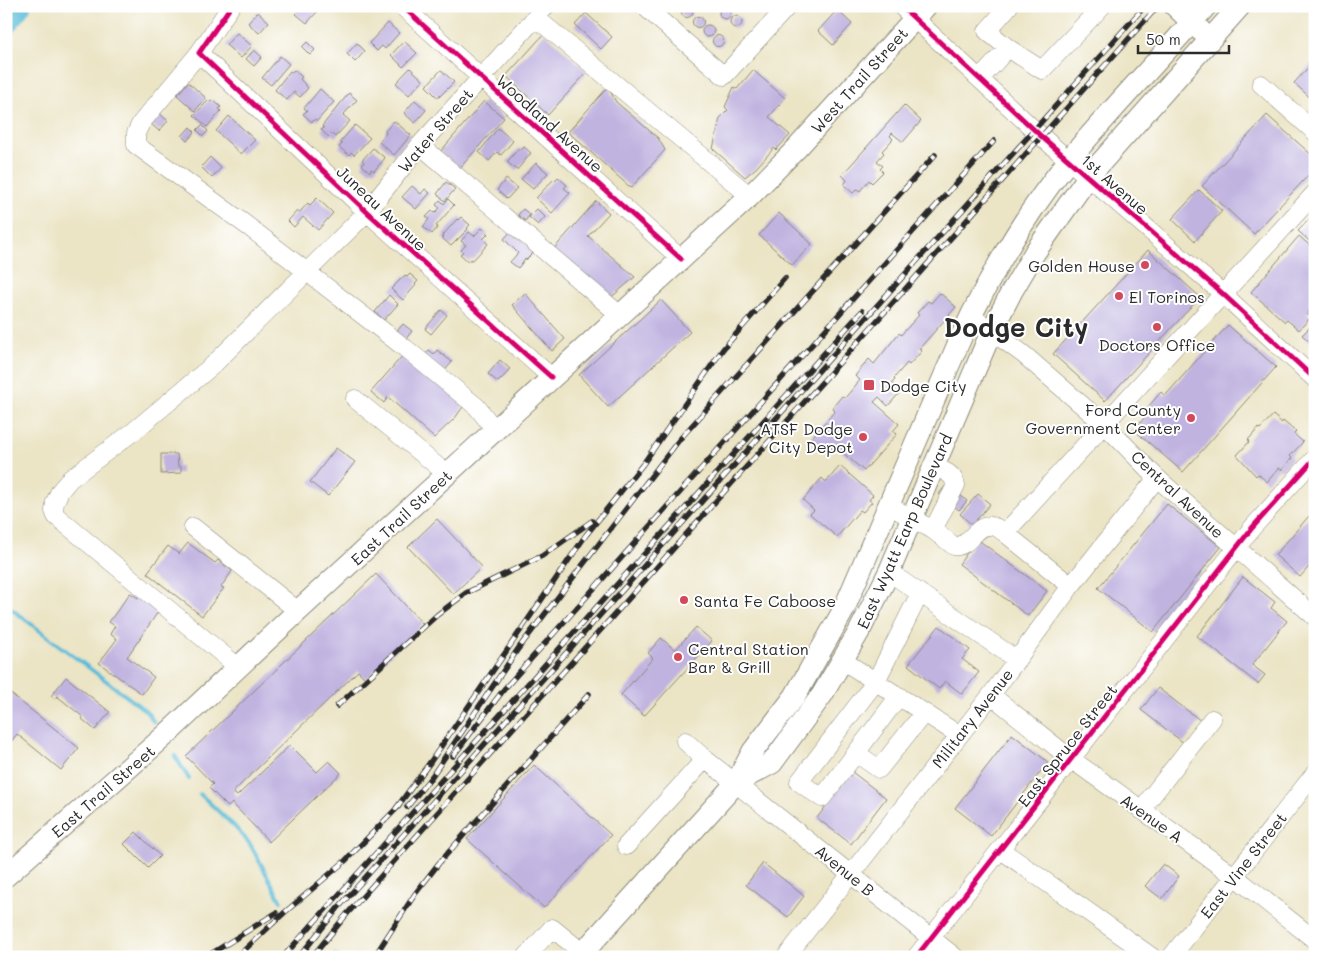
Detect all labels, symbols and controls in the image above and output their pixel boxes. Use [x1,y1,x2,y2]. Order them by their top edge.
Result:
scale bar [1138,22,1230,54]
street label: West Trail Street [806,23,912,137]
text: 50 m [1146,29,1181,49]
street label: Woodland Avenue [492,69,608,177]
street label: Water Street [393,83,477,177]
street label: 1st Avenue [1077,149,1153,219]
street label: Juneau Avenue [333,161,431,255]
place label: Golden House [1028,255,1135,276]
marker: Golden House [1139,259,1151,271]
place label: El Torinos [1129,286,1205,307]
marker: El Torinos [1113,290,1125,302]
district label: Dodge City [944,310,1088,344]
marker: Doctors Office [1151,321,1163,333]
place label: Doctors Office [1099,334,1215,355]
place label: Dodge City [880,375,967,396]
marker: Dodge City [862,378,876,392]
place label: Ford County Government Center [1026,399,1181,438]
marker: Ford County Government Center [1185,412,1197,424]
place label: ATSF Dodge City Depot [760,418,853,457]
street label: East Wyatt Earp Boulevard [851,430,957,632]
marker: ATSF Dodge City Depot [857,431,869,443]
street label: Central Avenue [1127,445,1229,543]
street label: East Trail Street [346,465,456,569]
place label: Santa Fe Caboose [694,590,836,611]
marker: Santa Fe Caboose [678,594,690,606]
place label: Central Station Bar & Grill [688,638,809,677]
marker: Central Station Bar & Grill [672,651,684,663]
street label: Military Avenue [927,664,1017,772]
street label: East Spruce Street [1013,679,1121,811]
street label: East Trail Street [47,740,159,842]
street label: Avenue A [1117,789,1187,847]
street label: East Vine Street [1195,808,1291,922]
street label: Avenue B [811,840,879,900]

